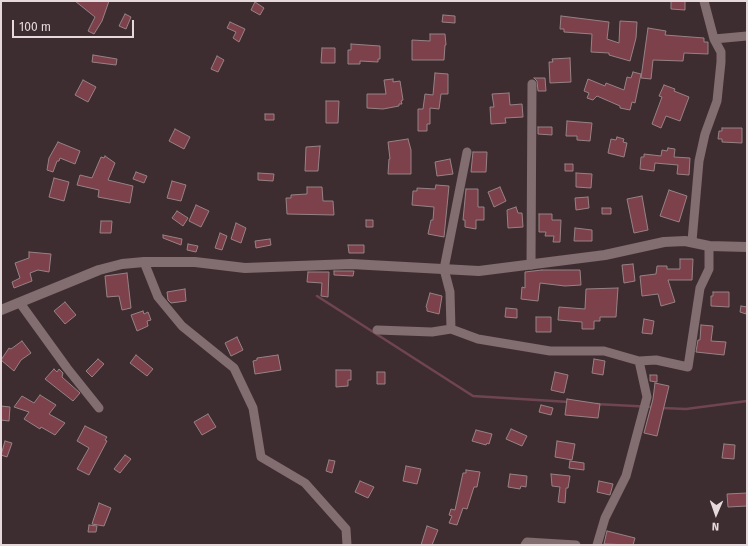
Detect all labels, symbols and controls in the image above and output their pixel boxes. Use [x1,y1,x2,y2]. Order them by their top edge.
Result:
scale bar [14,12,136,38]
text: 100 m [19,20,51,34]
north arrow [696,494,736,534]
text: N [712,520,719,533]

